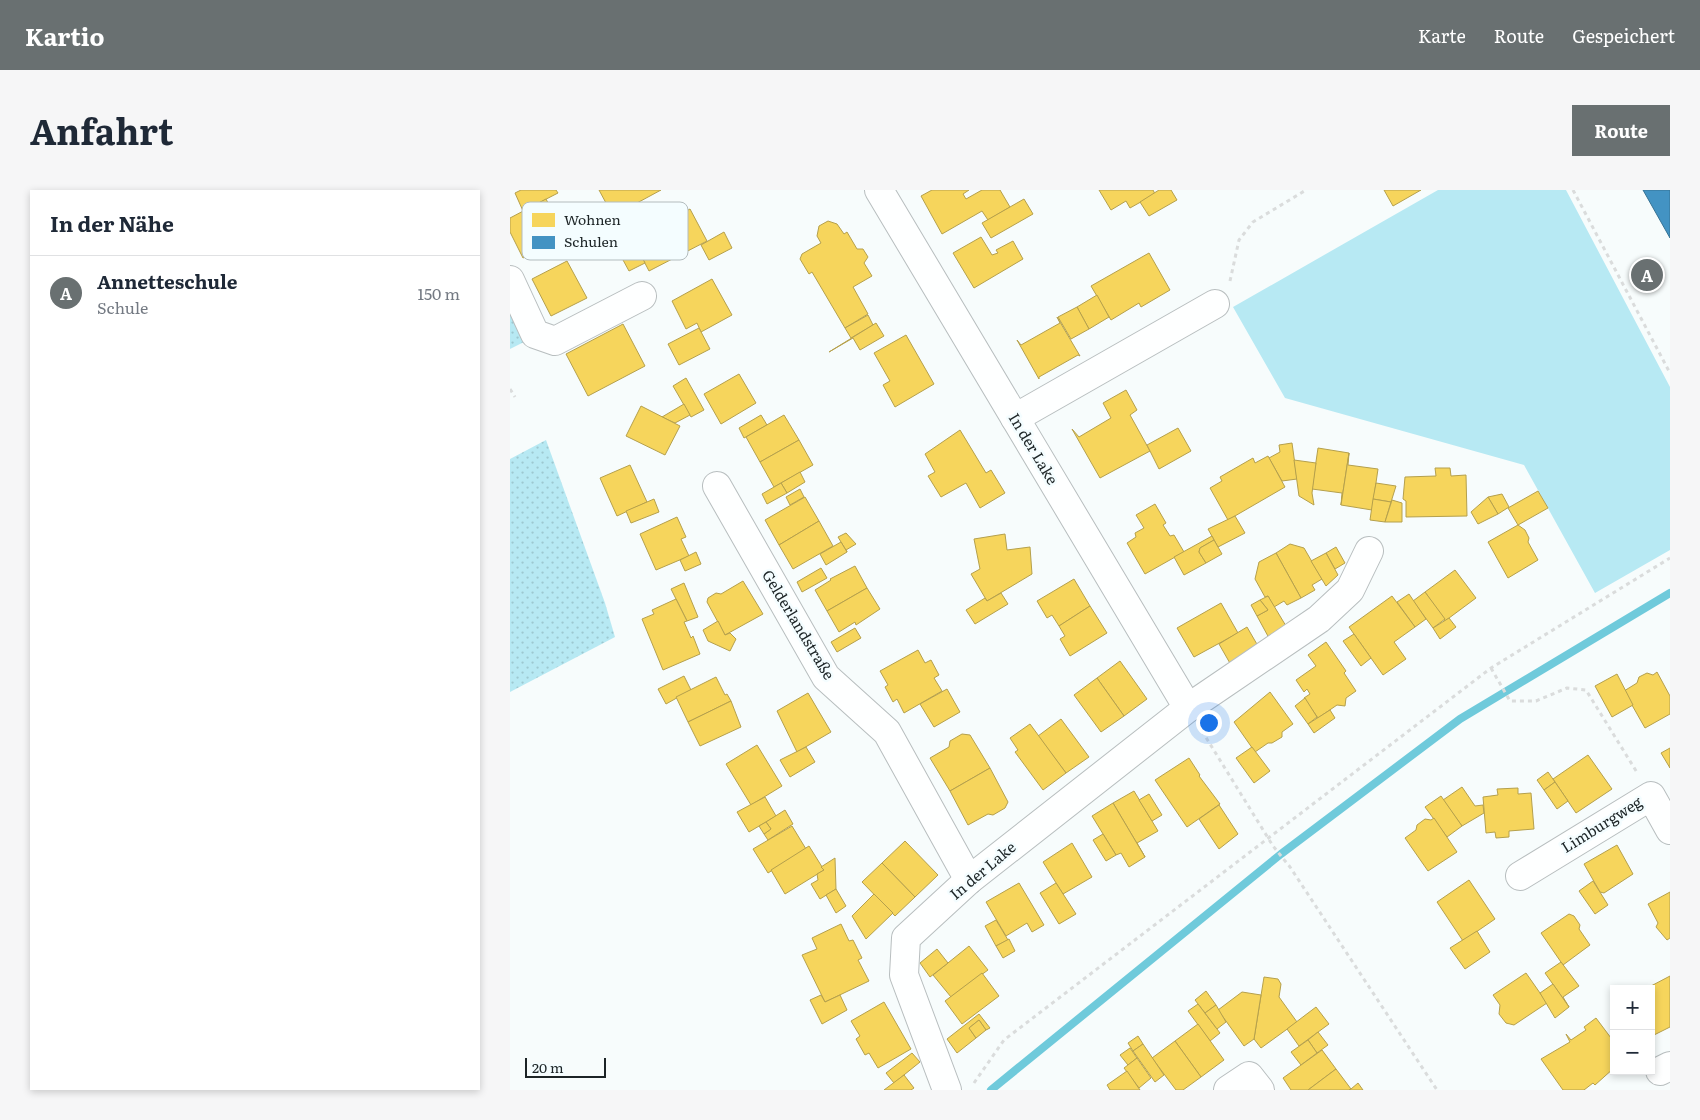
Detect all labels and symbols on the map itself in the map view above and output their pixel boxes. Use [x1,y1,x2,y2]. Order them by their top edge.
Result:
legend [522,202,688,260]
text: Wohnen [564,209,621,229]
text: Schulen [564,231,618,251]
pin: A [1631,256,1663,294]
street label: In der Lake [1004,408,1065,489]
street label: Gelderlandstraße [757,565,841,684]
your location [1196,710,1222,736]
street label: Limburgweg [1556,789,1647,858]
street label: In der Lake [944,835,1020,904]
scale bar [525,1055,606,1078]

